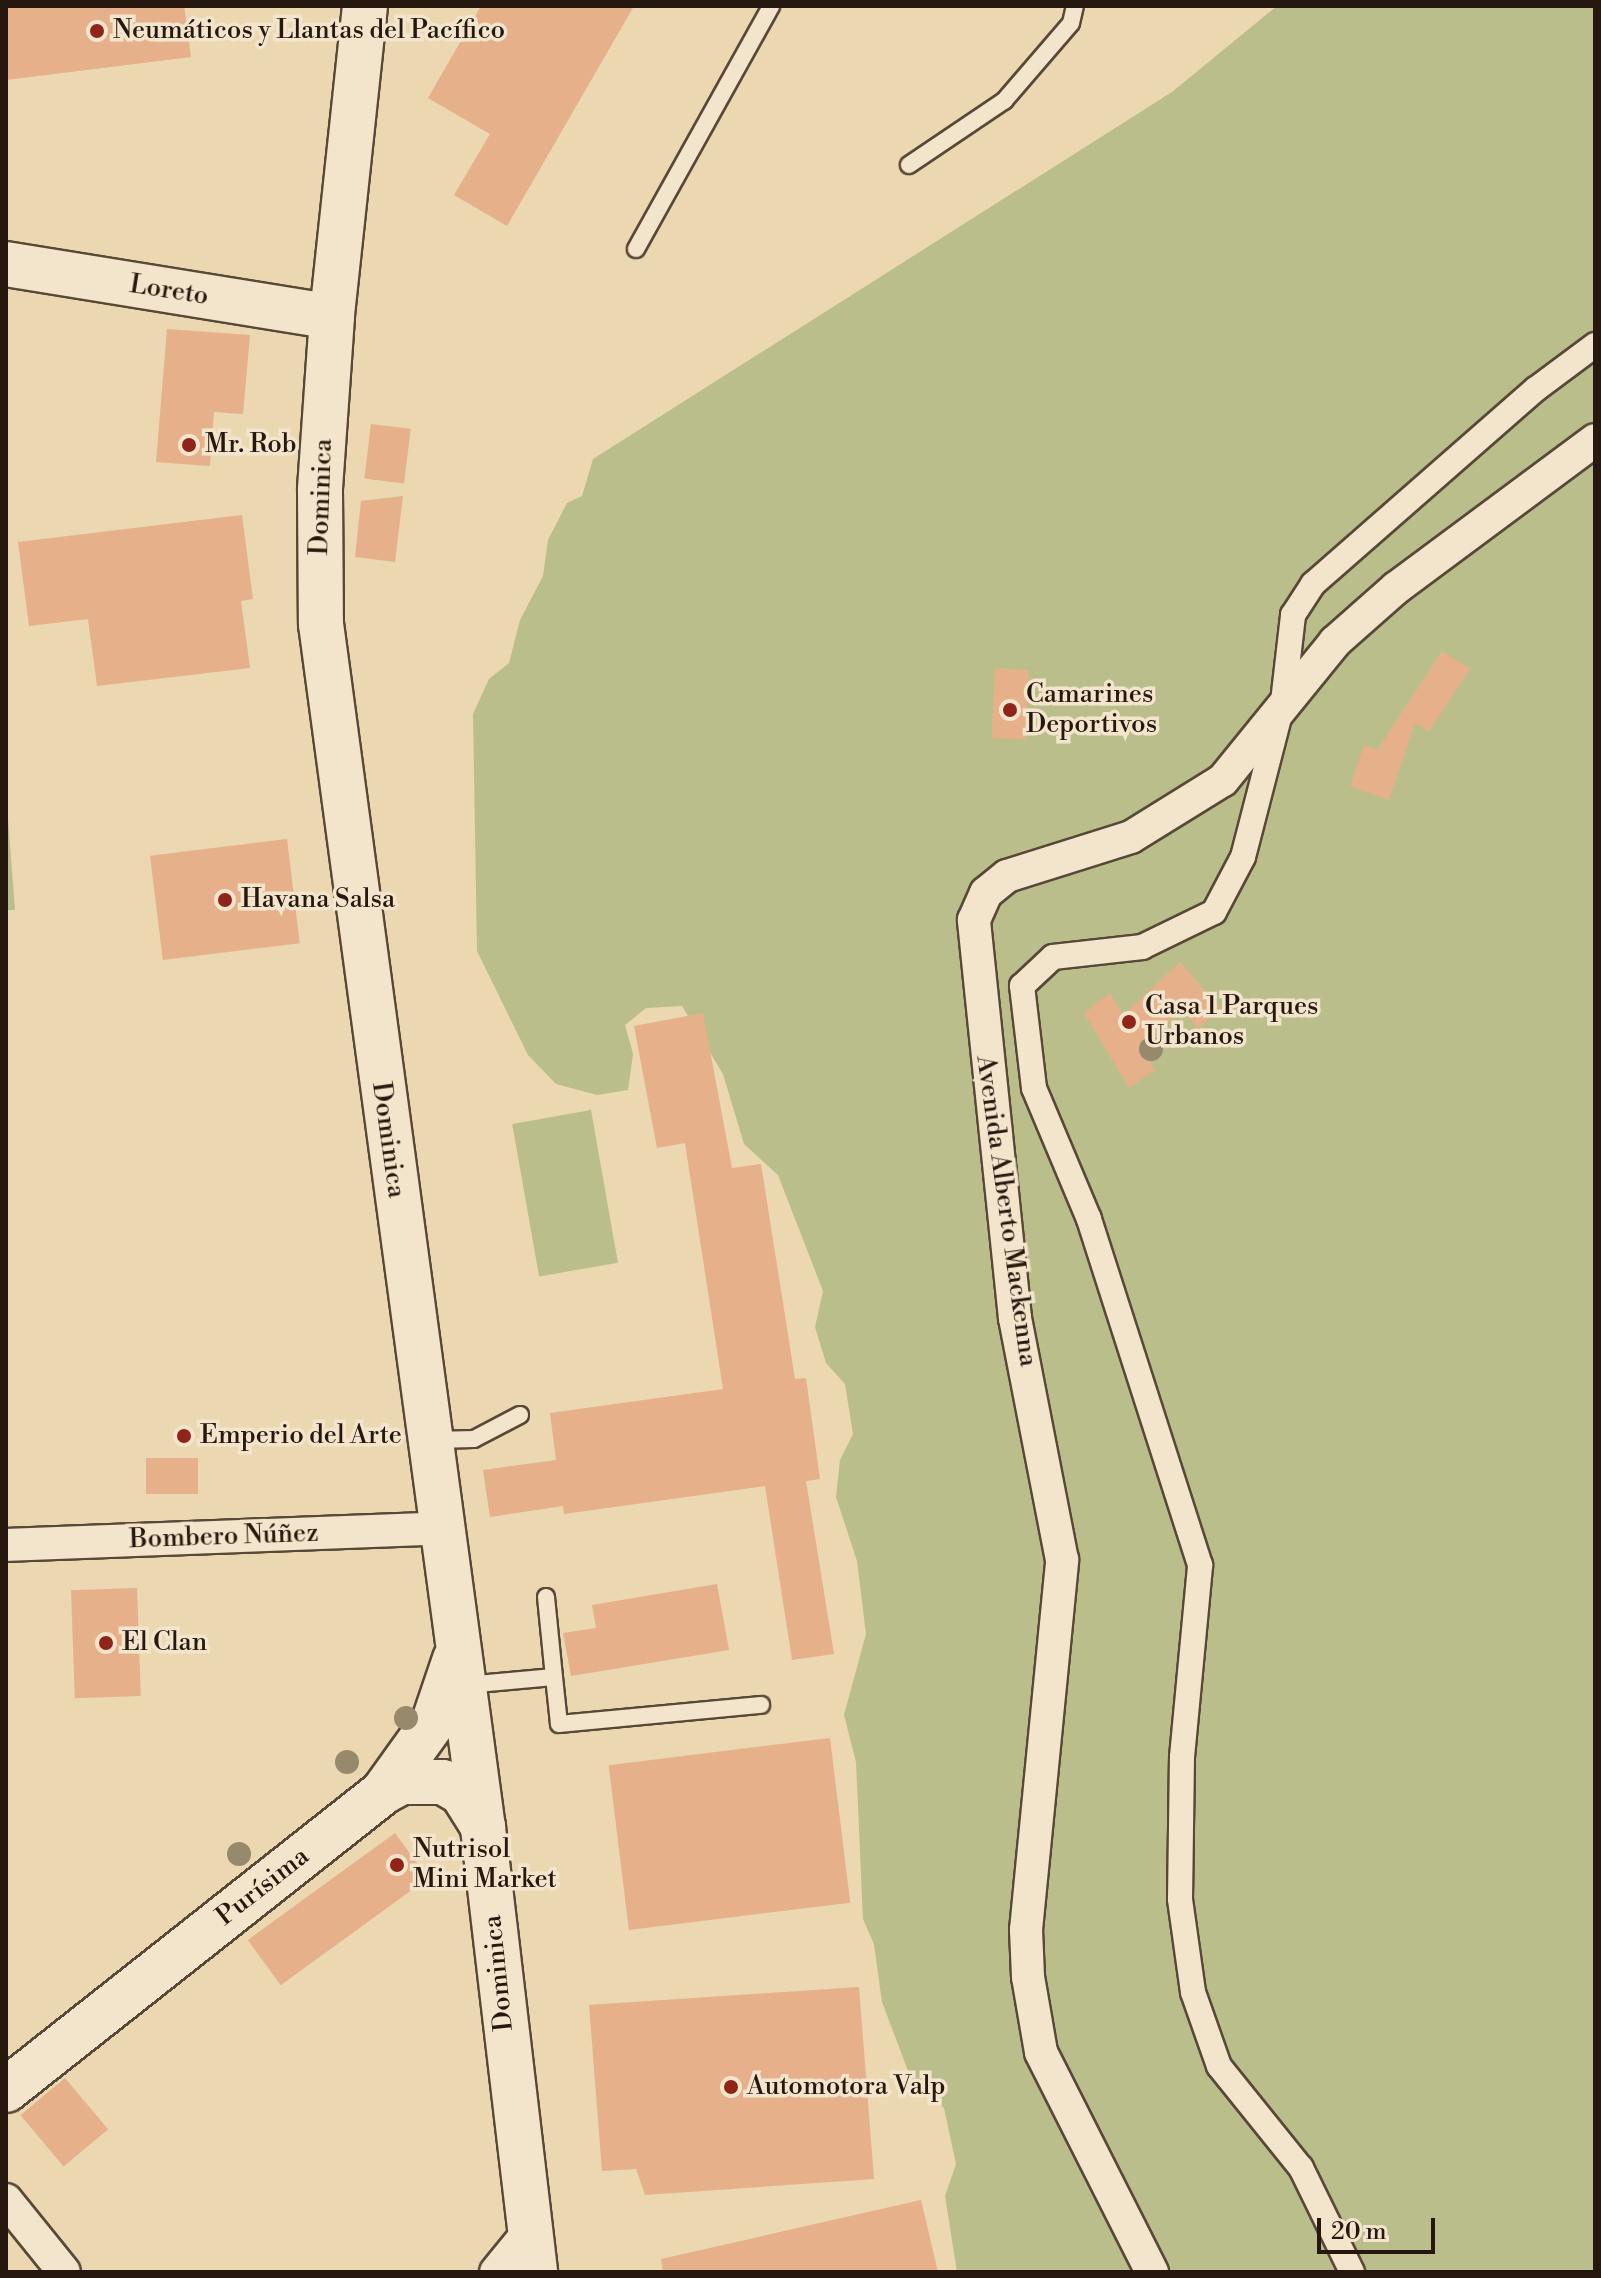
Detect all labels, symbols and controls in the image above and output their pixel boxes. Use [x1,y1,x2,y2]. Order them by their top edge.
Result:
place label: Neumáticos y Llantas del Pacífico [113,15,505,47]
marker: Neumáticos y Llantas del Pacífico [88,22,106,40]
street label: Loreto [127,269,211,313]
place label: Mr. Rob [205,429,297,461]
marker: Mr. Rob [180,436,198,454]
street label: Dominica [304,438,340,556]
place label: Camarines Deportivos [1026,679,1157,740]
marker: Camarines Deportivos [1001,701,1019,719]
place label: Havana Salsa [241,884,395,916]
marker: Havana Salsa [216,891,234,909]
place label: Casa 1 Parques Urbanos [1145,991,1318,1052]
marker: Casa 1 Parques Urbanos [1120,1013,1138,1031]
street label: Avenida Alberto Mackenna [969,1053,1043,1369]
street label: Dominica [364,1080,412,1200]
place label: Emperio del Arte [200,1420,402,1452]
marker: Emperio del Arte [175,1427,193,1445]
street label: Bombero Núñez [129,1518,319,1556]
place label: El Clan [122,1627,207,1659]
marker: El Clan [97,1634,115,1652]
place label: Nutrisol Mini Market [413,1834,557,1896]
street label: Purísima [210,1841,316,1933]
marker: Nutrisol Mini Market [388,1856,406,1874]
street label: Dominica [477,1913,521,2033]
place label: Automotora Valp [747,2071,946,2103]
marker: Automotora Valp [722,2078,740,2096]
scale bar [1321,2202,1439,2252]
text: 20 m [1331,2217,1387,2247]

